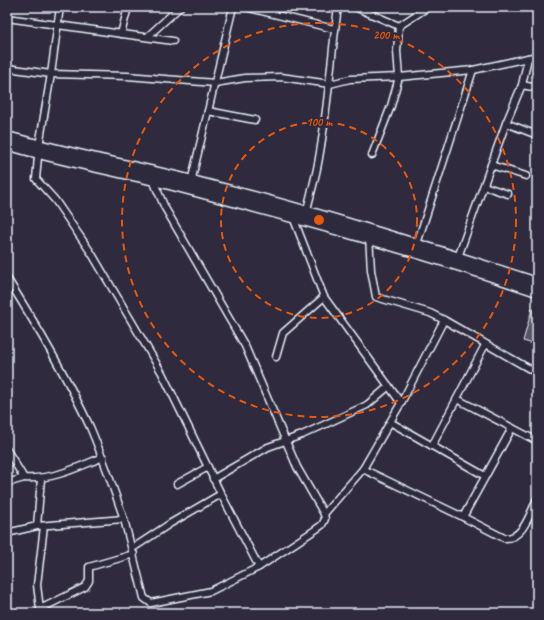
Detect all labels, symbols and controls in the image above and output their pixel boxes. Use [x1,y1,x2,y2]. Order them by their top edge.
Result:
text: 200 m [373,27,400,43]
text: 100 m [306,114,333,130]
centre of rings [312,213,326,227]

